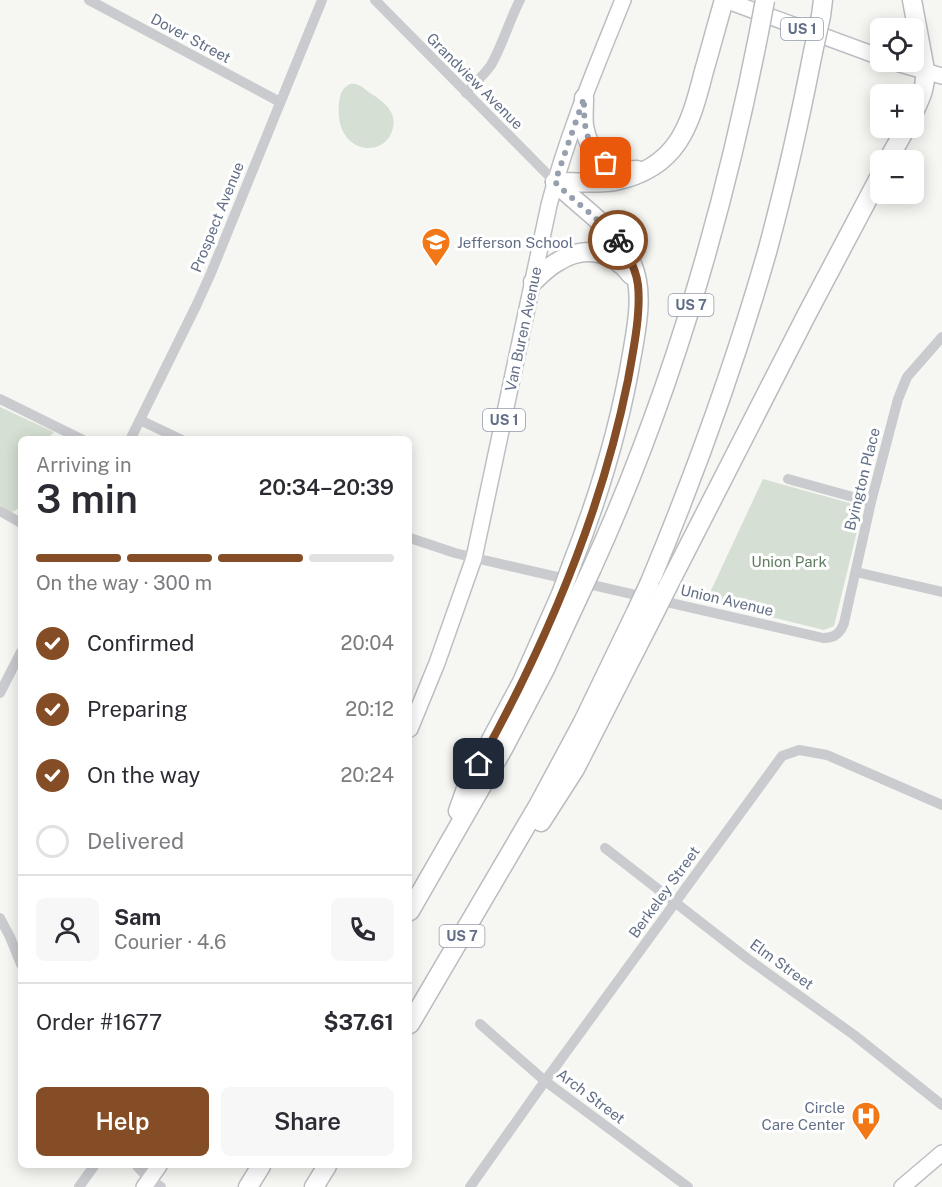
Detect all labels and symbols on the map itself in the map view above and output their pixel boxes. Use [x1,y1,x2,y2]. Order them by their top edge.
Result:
street label: Dover Street [148,10,234,66]
road number: US 1 [781,18,823,40]
street label: Grandview Avenue [423,29,527,133]
pin [580,137,631,188]
street label: Prospect Avenue [187,159,247,275]
courier [588,210,648,270]
school or university icon: Jefferson School [420,226,452,268]
place label: Jefferson School [457,234,573,251]
street label: Van Buren Avenue [501,265,545,393]
road number: US 7 [668,294,714,316]
road number: US 1 [483,409,525,431]
street label: Byington Place [841,426,883,532]
park label: Union Park [751,553,827,570]
street label: Union Avenue [679,581,775,619]
pin [453,738,504,789]
street label: Berkeley Street [625,843,703,941]
road number: US 7 [440,925,484,947]
street label: Elm Street [747,935,817,993]
street label: Arch Street [554,1065,628,1127]
place label: Circle Care Center [762,1099,845,1133]
hospital icon: Circle Care Center [850,1100,882,1142]

